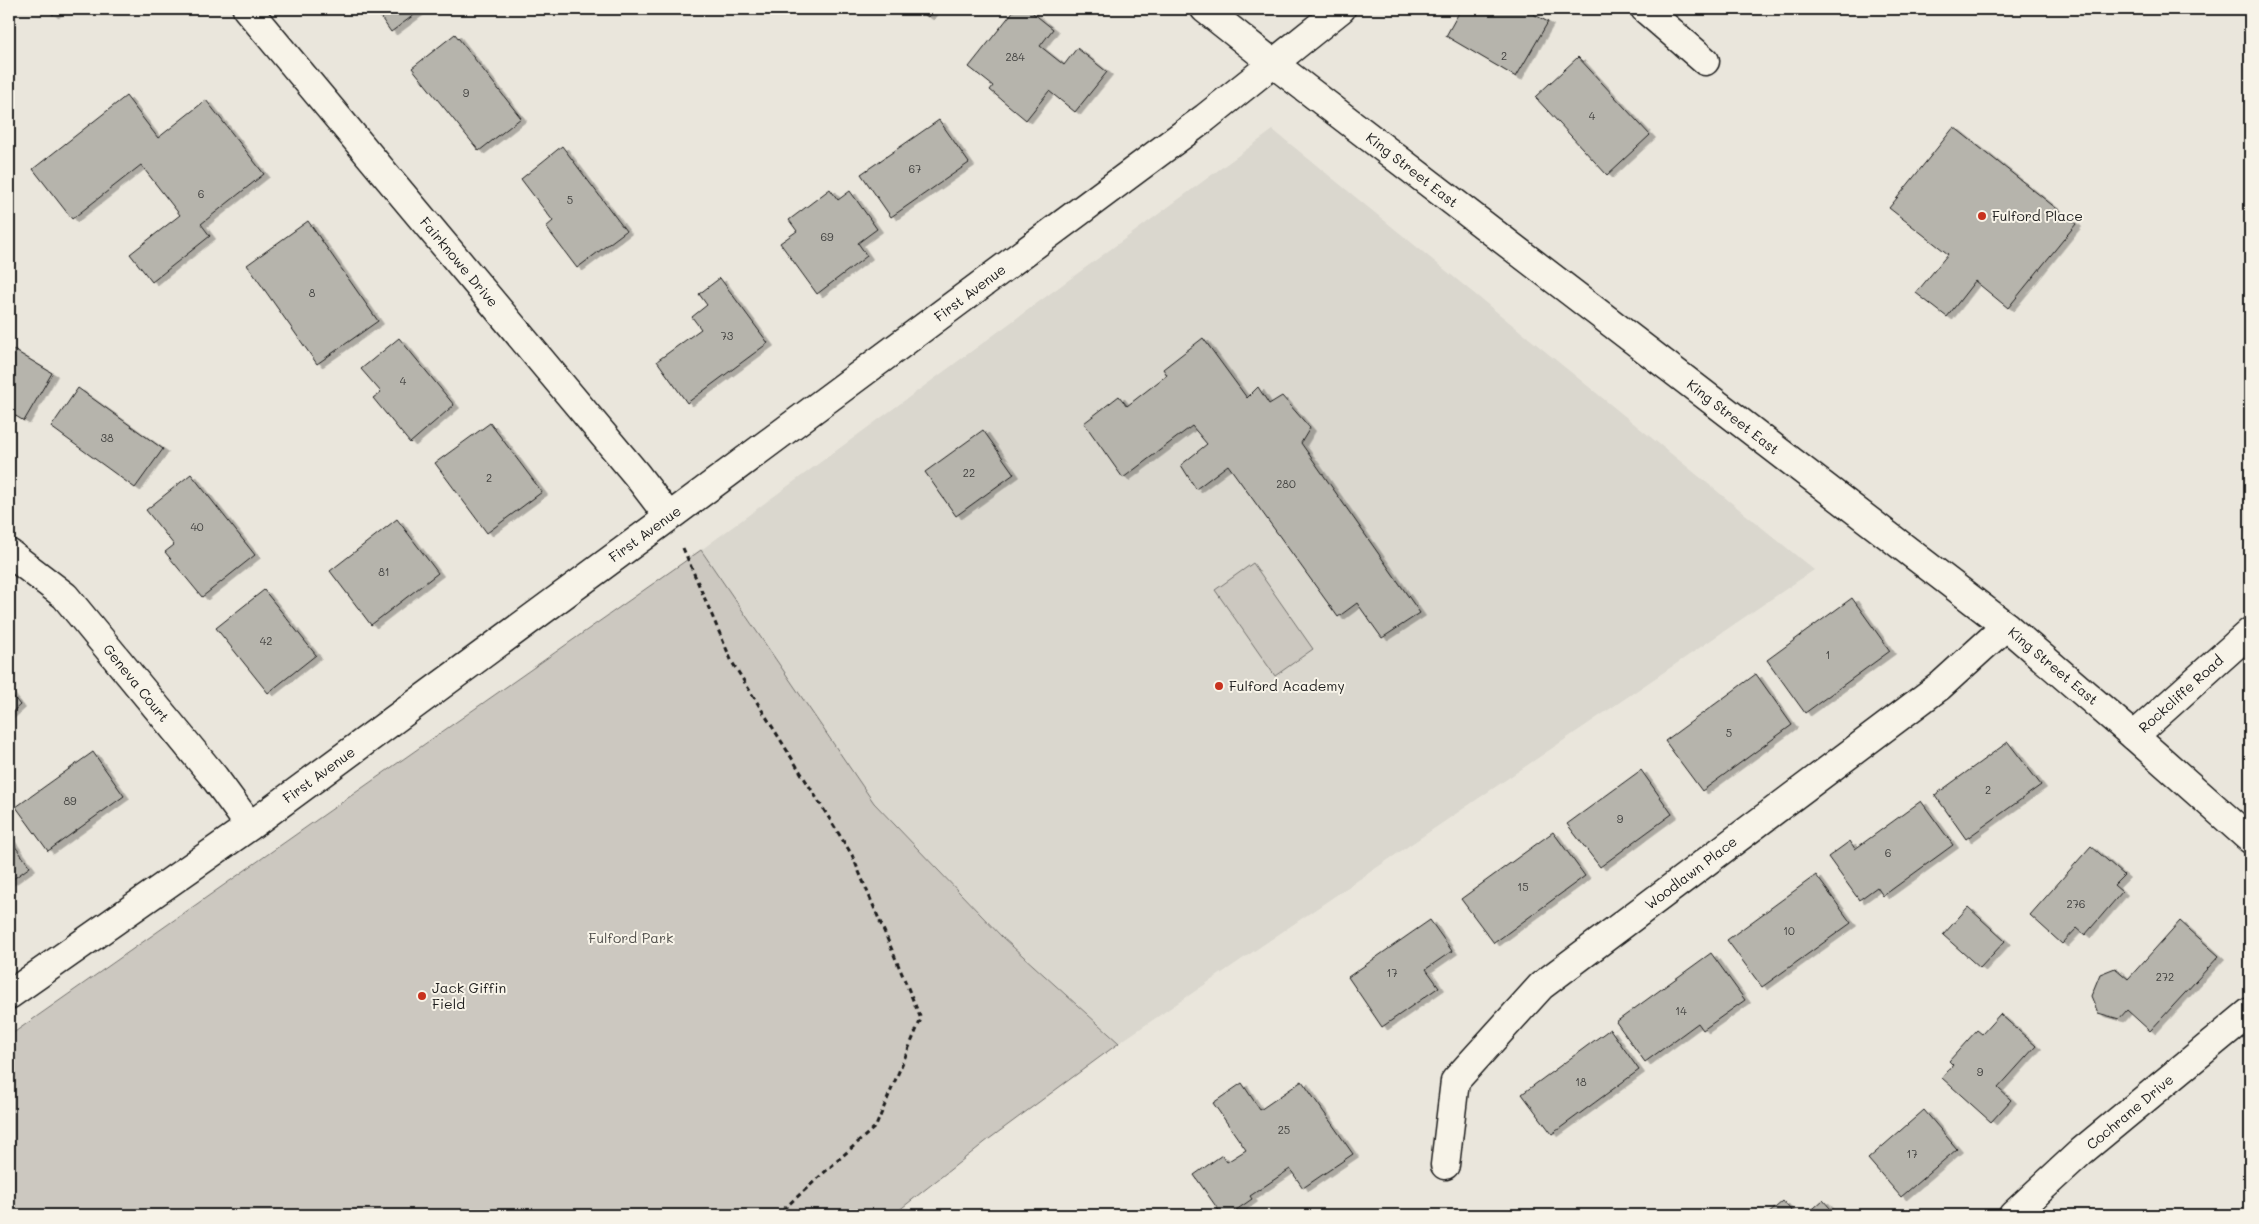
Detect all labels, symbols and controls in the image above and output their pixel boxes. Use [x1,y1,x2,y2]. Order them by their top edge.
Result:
house number: 2 [1501,48,1507,63]
house number: 284 [1005,49,1025,64]
house number: 9 [463,85,470,100]
house number: 4 [1589,108,1596,123]
street label: King Street East [1362,128,1462,212]
house number: 67 [909,161,921,176]
house number: 6 [198,186,204,201]
house number: 5 [567,192,573,207]
place label: Fulford Place [1992,206,2083,225]
marker: Fulford Place [1976,210,1988,222]
street label: Fairknowe Drive [416,213,503,311]
house number: 69 [820,229,834,244]
street label: First Avenue [930,259,1009,326]
house number: 8 [309,285,316,300]
house number: 73 [721,328,734,343]
house number: 4 [400,373,407,388]
street label: King Street East [1683,375,1783,459]
house number: 38 [100,430,114,445]
house number: 22 [963,465,975,480]
house number: 2 [486,470,492,485]
house number: 280 [1276,476,1296,491]
street label: First Avenue [605,501,685,566]
house number: 40 [190,519,204,534]
house number: 81 [378,564,390,579]
street label: King Street East [2004,622,2102,709]
house number: 42 [260,633,272,648]
street label: Geneva Court [99,640,174,726]
house number: 1 [1826,647,1830,662]
street label: Rockcliffe Road [2134,650,2227,737]
place label: Fulford Academy [1229,676,1345,695]
marker: Fulford Academy [1213,680,1225,692]
house number: 5 [1726,725,1732,740]
street label: First Avenue [279,742,359,807]
house number: 2 [1985,782,1991,797]
house number: 89 [63,793,77,808]
house number: 9 [1617,811,1624,826]
street label: Woodlawn Place [1641,832,1741,914]
house number: 6 [1885,845,1891,860]
house number: 15 [1517,879,1529,894]
house number: 276 [2067,896,2085,911]
house number: 10 [1783,923,1795,938]
park label: Fulford Park [589,928,673,947]
house number: 17 [1386,965,1398,980]
house number: 272 [2156,969,2174,984]
place label: Jack Giffin Field [432,978,506,1013]
marker: Jack Giffin Field [416,990,428,1002]
house number: 14 [1675,1003,1687,1018]
house number: 9 [1977,1064,1984,1079]
street label: Cochrane Drive [2082,1070,2177,1154]
house number: 18 [1575,1074,1587,1089]
house number: 25 [1278,1122,1290,1137]
house number: 17 [1906,1146,1918,1161]

